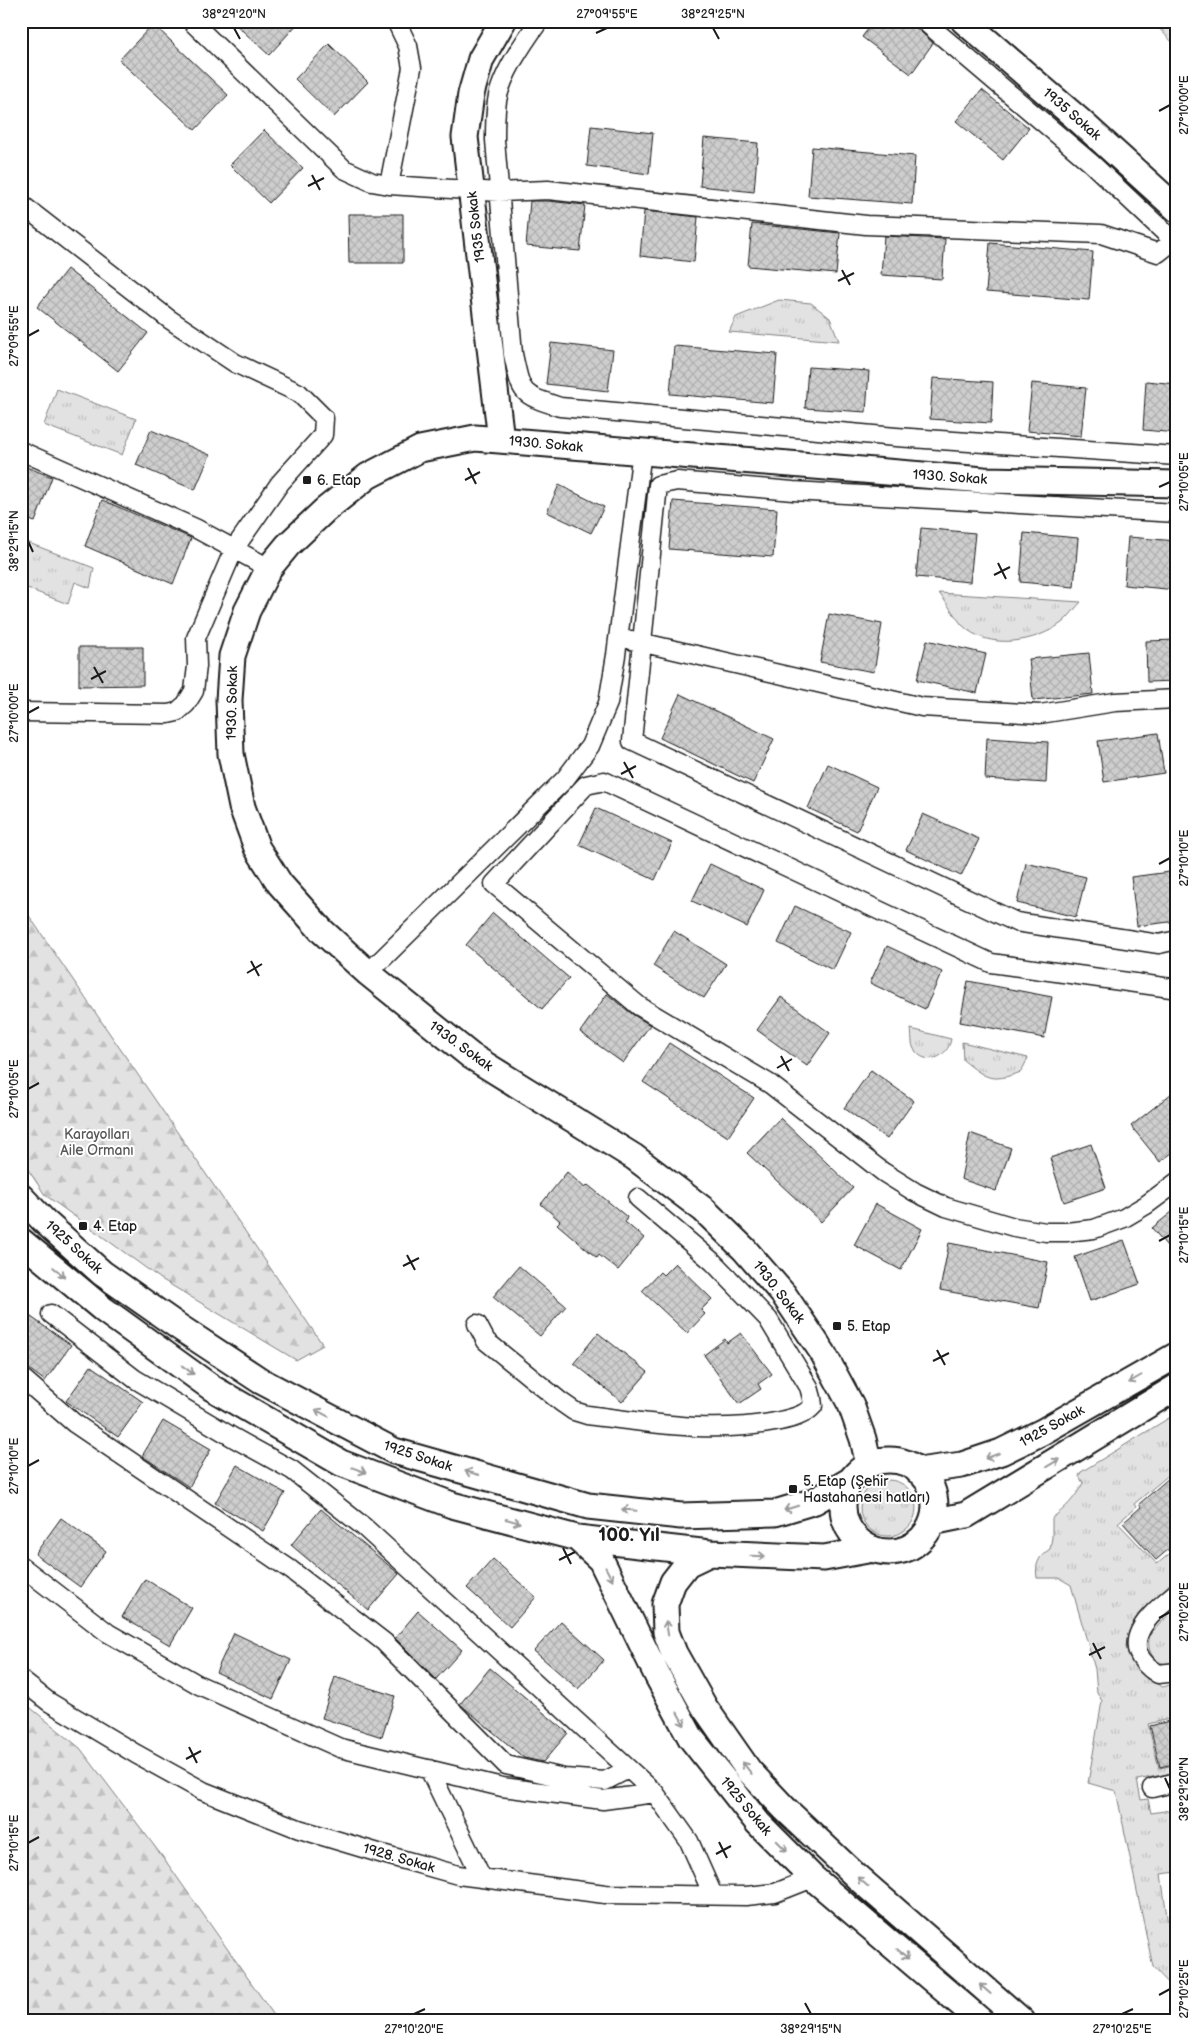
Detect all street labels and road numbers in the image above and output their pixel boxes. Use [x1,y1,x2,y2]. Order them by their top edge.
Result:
street label: 1935 Sokak [1039,84,1105,144]
street label: 1935 Sokak [463,190,489,264]
street label: 1930. Sokak [508,432,584,456]
street label: 1930. Sokak [912,466,988,488]
street label: 1930. Sokak [223,666,241,740]
street label: 1930. Sokak [426,1017,496,1075]
street label: 1925 Sokak [42,1217,106,1277]
street label: 1930. Sokak [749,1257,809,1327]
street label: 1925 Sokak [1017,1401,1087,1451]
street label: 1925 Sokak [382,1437,455,1475]
street label: 1925 Sokak [717,1773,775,1839]
street label: 1928. Sokak [361,1840,437,1876]

